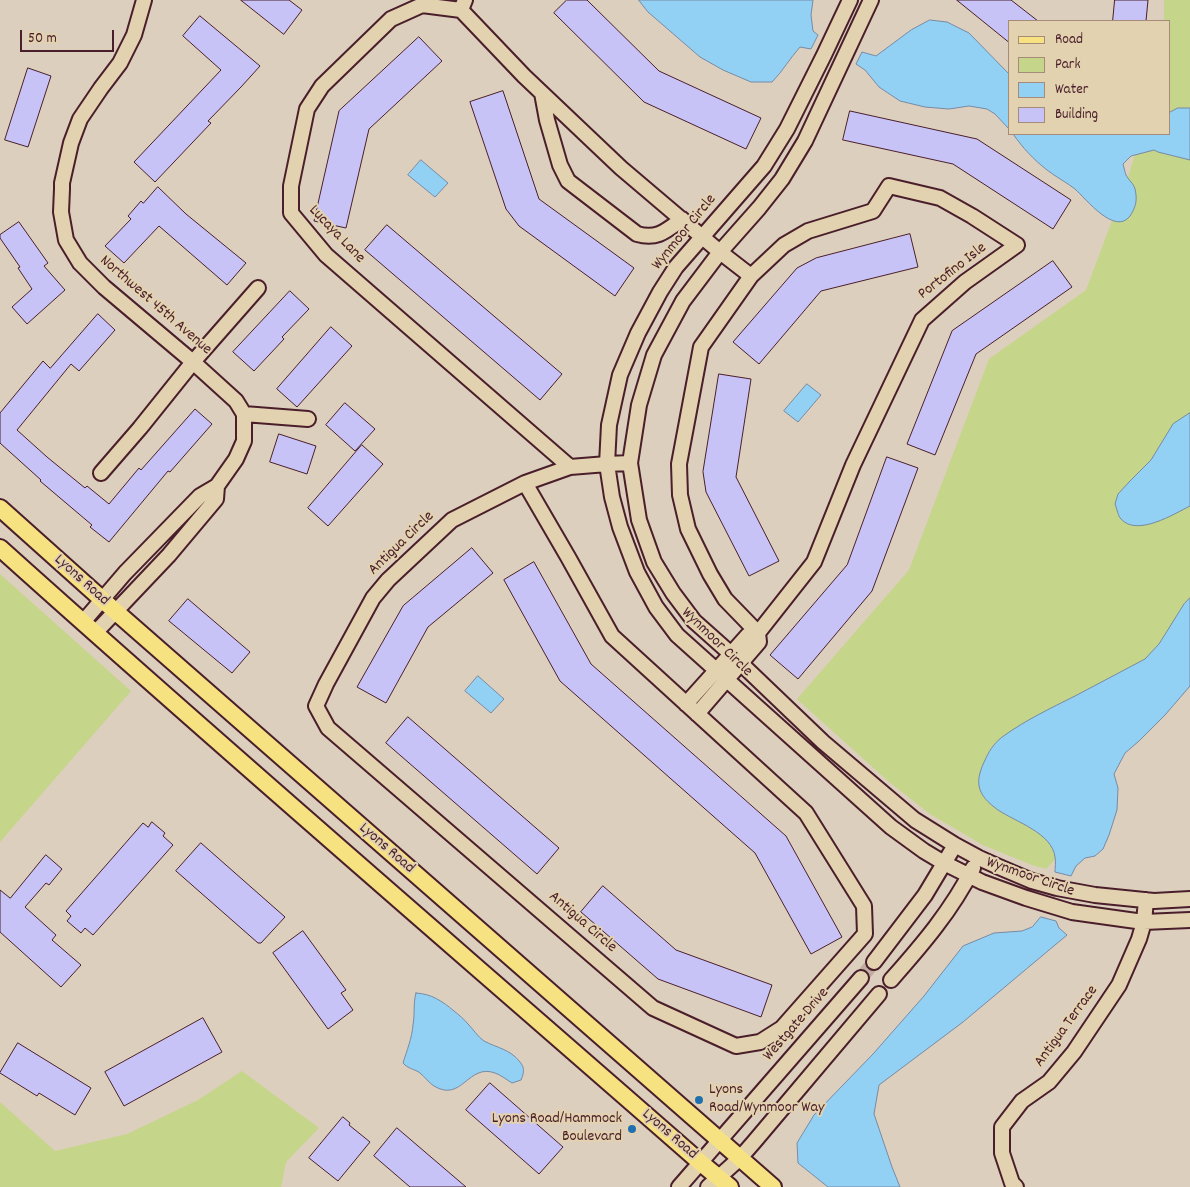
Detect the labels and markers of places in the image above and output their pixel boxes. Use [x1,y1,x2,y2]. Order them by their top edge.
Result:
place label: Lyons Road/Wynmoor Way [709,1081,825,1119]
marker: Lyons Road/Wynmoor Way [693,1094,705,1106]
place label: Lyons Road/Hammock Boulevard [492,1110,622,1148]
marker: Lyons Road/Hammock Boulevard [626,1123,638,1135]

